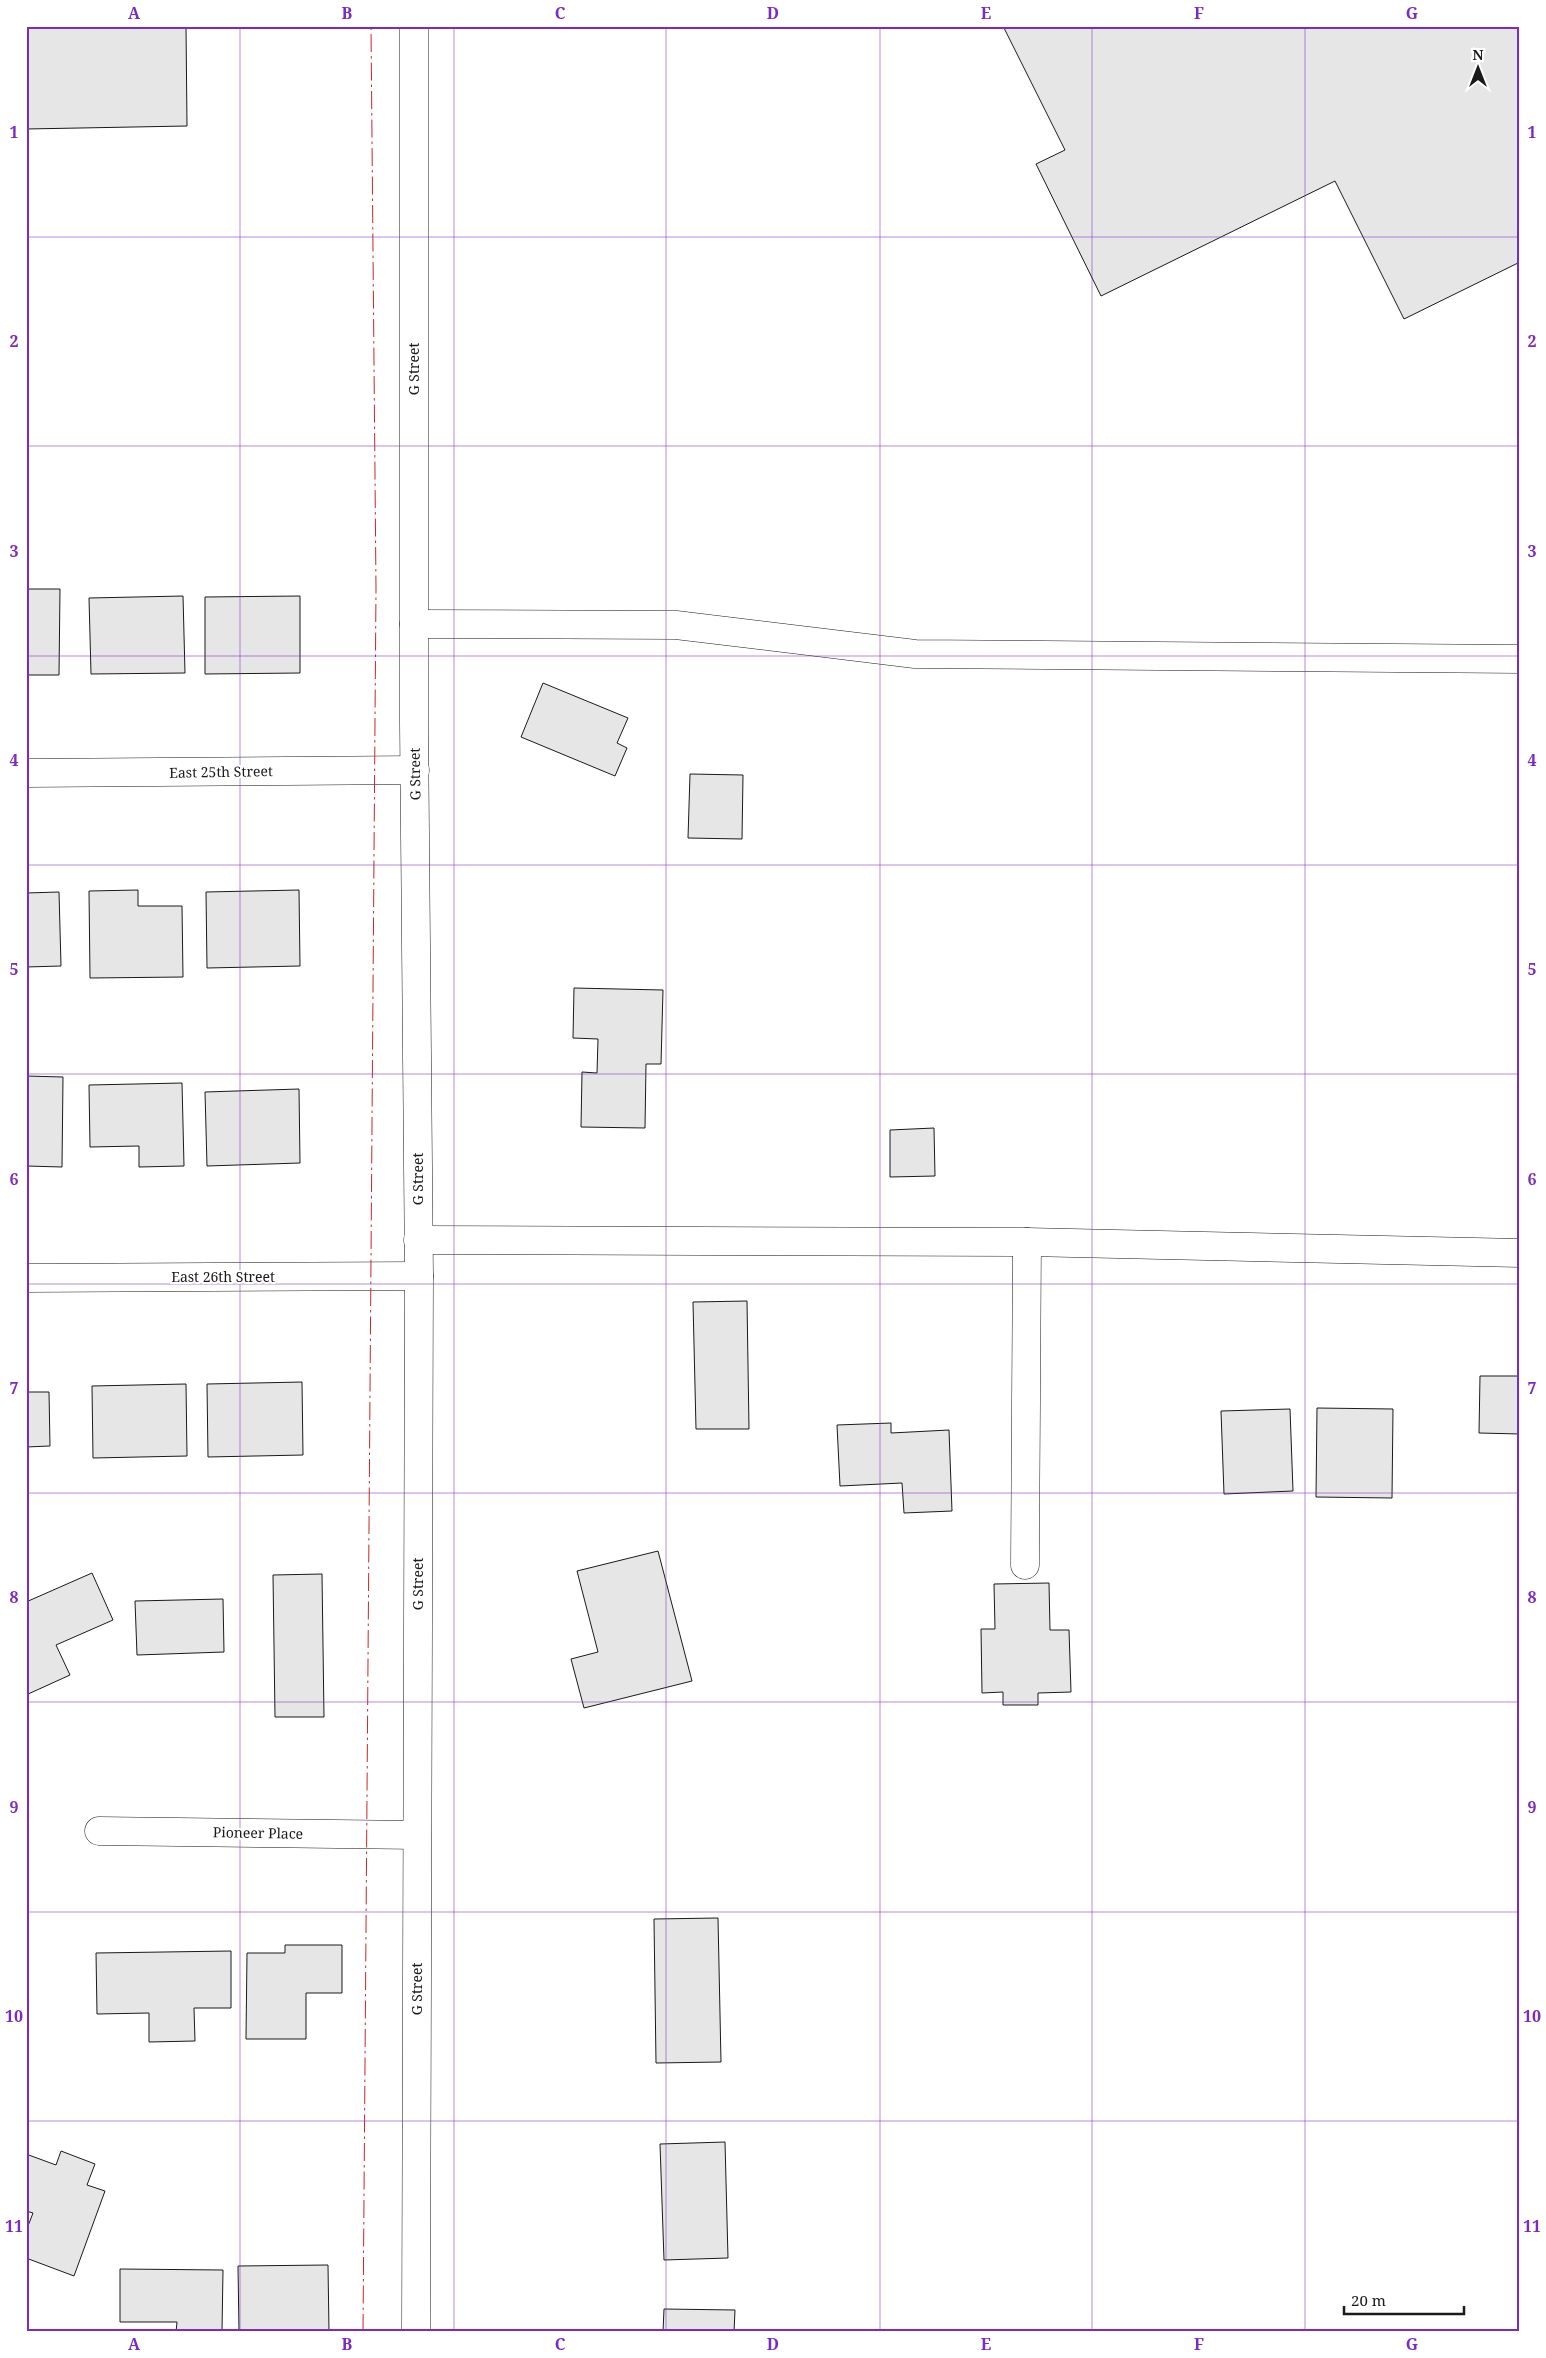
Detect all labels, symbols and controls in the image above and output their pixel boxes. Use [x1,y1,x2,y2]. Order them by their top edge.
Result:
text: A [128,2,141,24]
text: B [342,2,353,24]
text: C [555,2,566,24]
text: D [767,2,779,24]
text: E [981,2,991,24]
text: F [1194,2,1204,24]
text: G [1406,2,1418,24]
north arrow [1454,42,1504,92]
text: N [1472,45,1484,64]
text: 1 [9,121,19,143]
text: 1 [1527,121,1537,143]
text: 2 [9,330,19,352]
text: 2 [1527,330,1537,352]
street label: G Street [404,343,423,395]
text: 3 [9,540,19,562]
text: 3 [1527,540,1537,562]
street label: G Street [405,747,424,801]
text: 4 [9,749,19,771]
text: 4 [1527,749,1537,771]
street label: East 25th Street [169,761,273,782]
text: 5 [9,958,19,980]
text: 5 [1527,958,1537,980]
street label: G Street [408,1153,427,1205]
text: 6 [9,1168,19,1190]
text: 6 [1527,1168,1537,1190]
street label: East 26th Street [171,1267,275,1286]
text: 7 [9,1377,19,1399]
text: 7 [1527,1377,1537,1399]
street label: G Street [408,1558,427,1610]
text: 8 [9,1586,19,1608]
text: 8 [1527,1586,1537,1608]
text: 9 [9,1796,19,1818]
text: 9 [1527,1796,1537,1818]
street label: Pioneer Place [213,1822,303,1843]
street label: G Street [407,1963,426,2015]
text: 10 [5,2005,23,2027]
text: 10 [1523,2005,1541,2027]
text: 11 [5,2215,23,2237]
text: 11 [1523,2215,1541,2237]
scale bar [1344,2283,1464,2315]
text: 20 m [1351,2290,1386,2310]
text: A [128,2333,141,2355]
text: B [342,2333,353,2355]
text: C [555,2333,566,2355]
text: D [767,2333,779,2355]
text: E [981,2333,991,2355]
text: F [1194,2333,1204,2355]
text: G [1406,2333,1418,2355]

